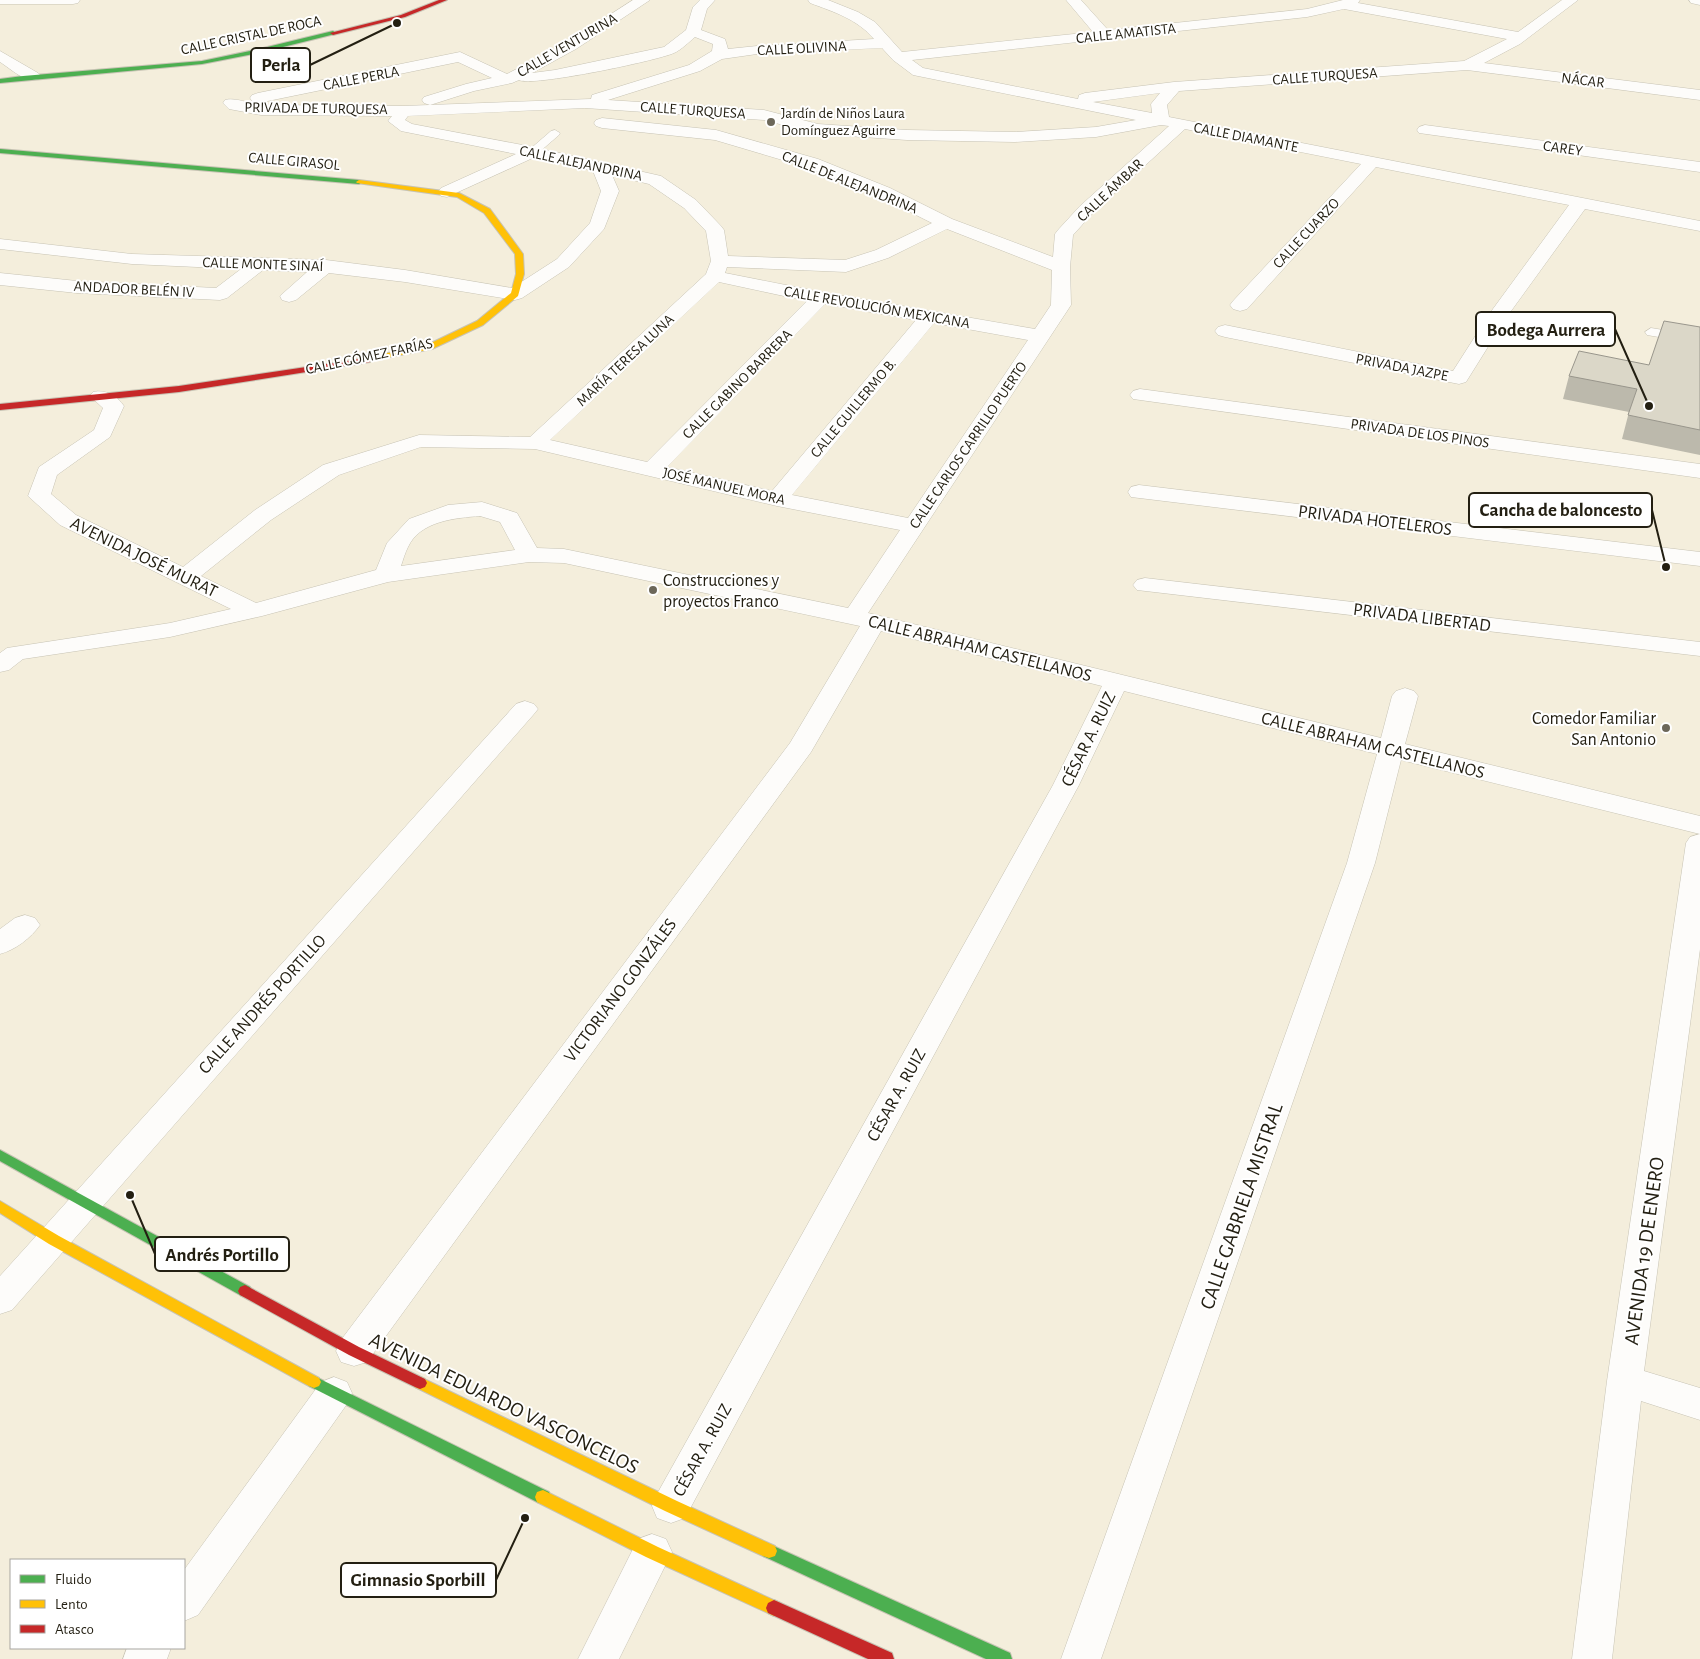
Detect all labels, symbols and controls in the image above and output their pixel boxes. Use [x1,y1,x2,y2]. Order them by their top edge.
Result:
street label: CALLE VENTURINA [515,11,620,80]
street label: CALLE CRISTAL DE ROCA [180,13,323,58]
street label: CALLE AMATISTA [1075,21,1177,46]
street label: CALLE OLIVINA [757,39,847,58]
callout: Perla [251,48,310,82]
text: Perla [261,56,301,75]
street label: CALLE PERLA [322,64,401,93]
street label: CALLE TURQUESA [1272,65,1379,88]
street label: NÁCAR [1560,68,1606,91]
street label: CALLE TURQUESA [640,99,746,122]
street label: PRIVADA DE TURQUESA [244,100,388,117]
place label: Jardín de Niños Laura Domínguez Aguirre [781,106,905,138]
marker: Jardín de Niños Laura Domínguez Aguirre [765,116,777,128]
street label: CALLE DIAMANTE [1192,120,1299,155]
street label: CAREY [1542,138,1584,159]
street label: CALLE ALEJANDRINA [518,143,644,184]
street label: CALLE DE ALEJANDRINA [780,148,920,217]
street label: CALLE GIRASOL [248,150,341,173]
street label: CALLE ÁMBAR [1073,155,1146,225]
street label: CALLE CUARZO [1270,195,1343,271]
street label: CALLE MONTE SINAÍ [202,253,324,274]
street label: ANDADOR BELÉN IV [73,277,195,300]
street label: CALLE REVOLUCIÓN MEXICANA [783,282,972,331]
street label: MARÍA TERESA LUNA [572,310,677,409]
callout: Bodega Aurrera [1476,312,1615,346]
text: Bodega Aurrera [1487,321,1605,340]
street label: CALLE GABINO BARRERA [680,326,795,442]
street label: CALLE GÓMEZ FARÍAS [304,334,434,377]
street label: PRIVADA JAZPE [1355,351,1449,384]
street label: CALLE GUILLERMO B. [808,356,899,461]
street label: CALLE CARLOS CARRILLO PUERTO [907,359,1030,531]
street label: PRIVADA DE LOS PINOS [1350,416,1490,451]
street label: JOSÉ MANUEL MORA [661,463,787,508]
callout: Cancha de baloncesto [1469,493,1652,527]
text: Cancha de baloncesto [1480,501,1642,520]
street label: PRIVADA HOTELEROS [1297,503,1453,539]
street label: AVENIDA JOSÉ MURAT [67,512,221,601]
place label: Construcciones y proyectos Franco [663,572,779,611]
marker: Construcciones y proyectos Franco [647,584,659,596]
street label: PRIVADA LIBERTAD [1352,601,1492,635]
street label: CALLE ABRAHAM CASTELLANOS [866,612,1093,685]
street label: CÉSAR A. RUIZ [1056,688,1119,790]
street label: CALLE ABRAHAM CASTELLANOS [1259,709,1486,782]
place label: Comedor Familiar San Antonio [1532,710,1656,749]
marker: Comedor Familiar San Antonio [1660,722,1672,734]
street label: VICTORIANO GONZÁLES [559,914,680,1066]
street label: CALLE ANDRÉS PORTILLO [193,930,330,1078]
street label: CÉSAR A. RUIZ [862,1045,930,1145]
street label: CALLE GABRIELA MISTRAL [1196,1100,1287,1312]
street label: AVENIDA 19 DE ENERO [1621,1156,1668,1346]
callout: Andrés Portillo [155,1237,289,1271]
text: Andrés Portillo [165,1246,279,1265]
street label: AVENIDA EDUARDO VASCONCELOS [366,1329,642,1478]
street label: CÉSAR A. RUIZ [668,1400,736,1500]
legend [10,1559,185,1649]
callout: Gimnasio Sporbill [341,1563,496,1597]
text: Gimnasio Sporbill [350,1571,486,1590]
text: Fluido [55,1572,92,1587]
text: Lento [55,1597,88,1612]
text: Atasco [55,1622,94,1637]

